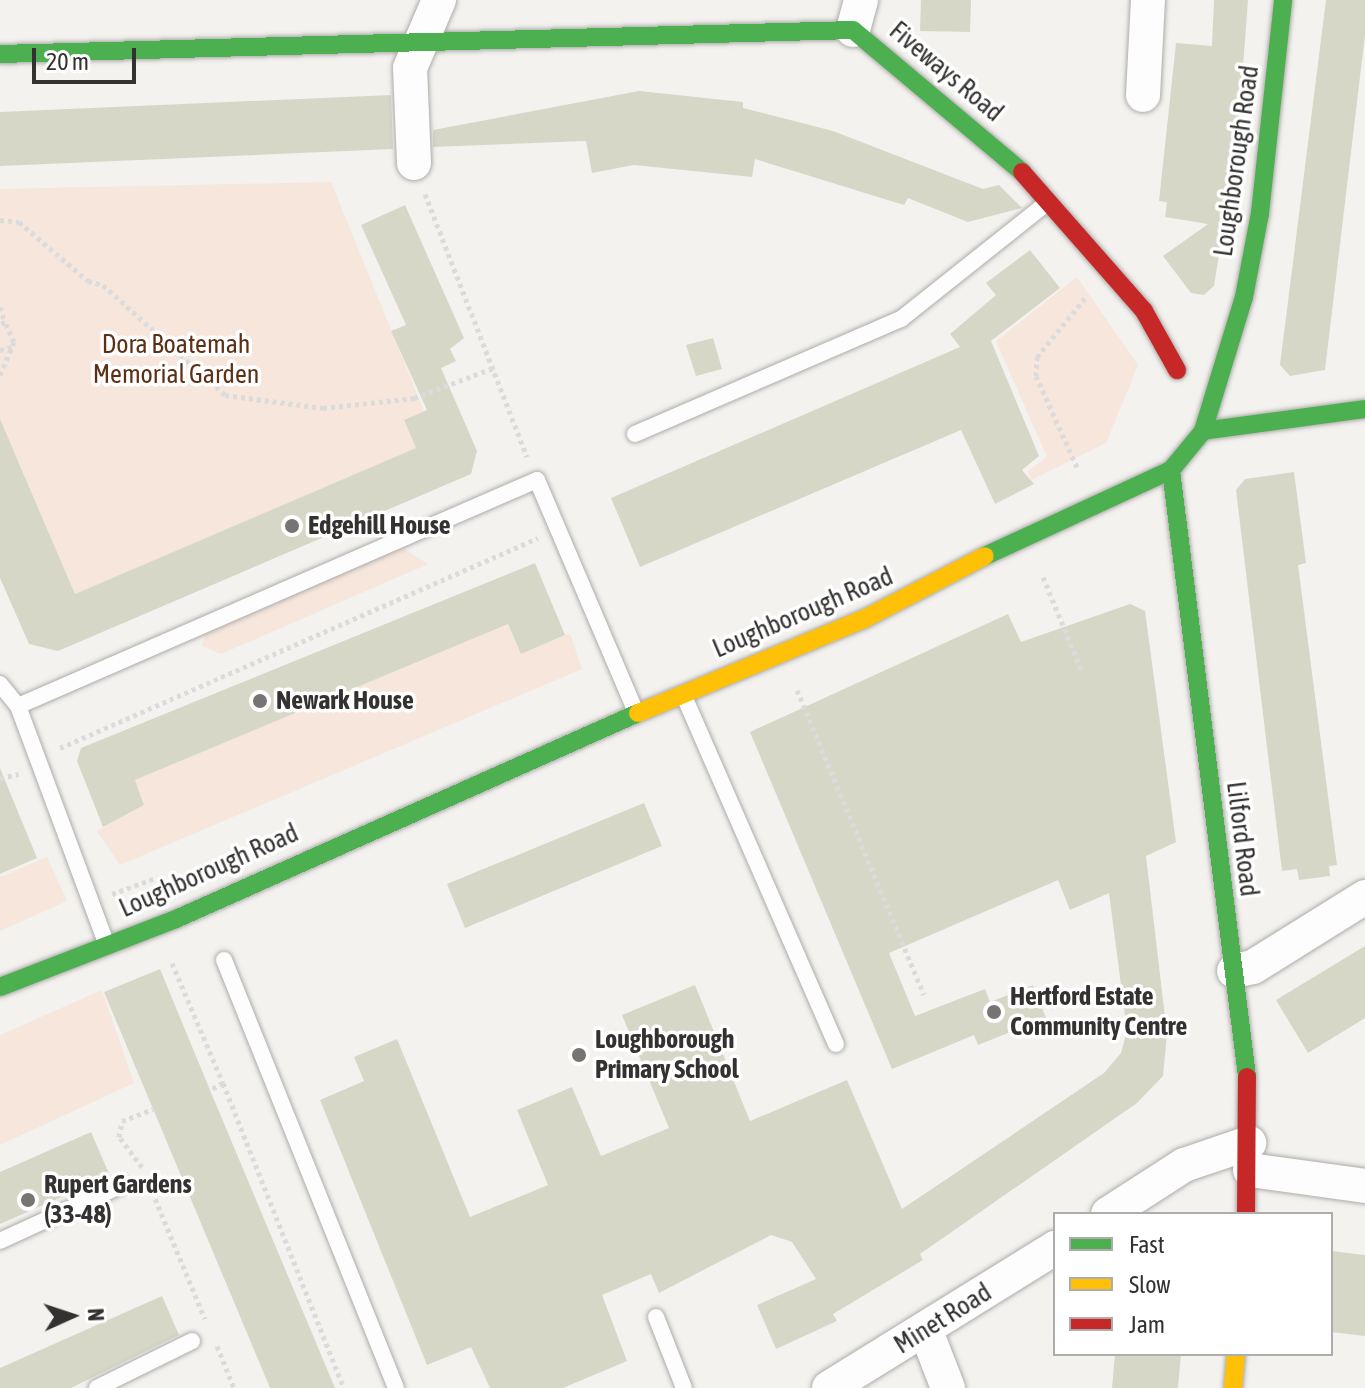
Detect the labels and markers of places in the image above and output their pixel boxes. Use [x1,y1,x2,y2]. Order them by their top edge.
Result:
place label: Edgehill House [308,510,451,542]
marker: Edgehill House [283,517,301,535]
place label: Newark House [276,685,414,717]
marker: Newark House [251,692,269,710]
place label: Hertford Estate Community Centre [1010,981,1187,1042]
marker: Hertford Estate Community Centre [985,1003,1003,1021]
place label: Loughborough Primary School [595,1024,739,1086]
marker: Loughborough Primary School [570,1046,588,1064]
place label: Rupert Gardens (33-48) [44,1169,192,1230]
marker: Rupert Gardens (33-48) [19,1191,37,1209]

